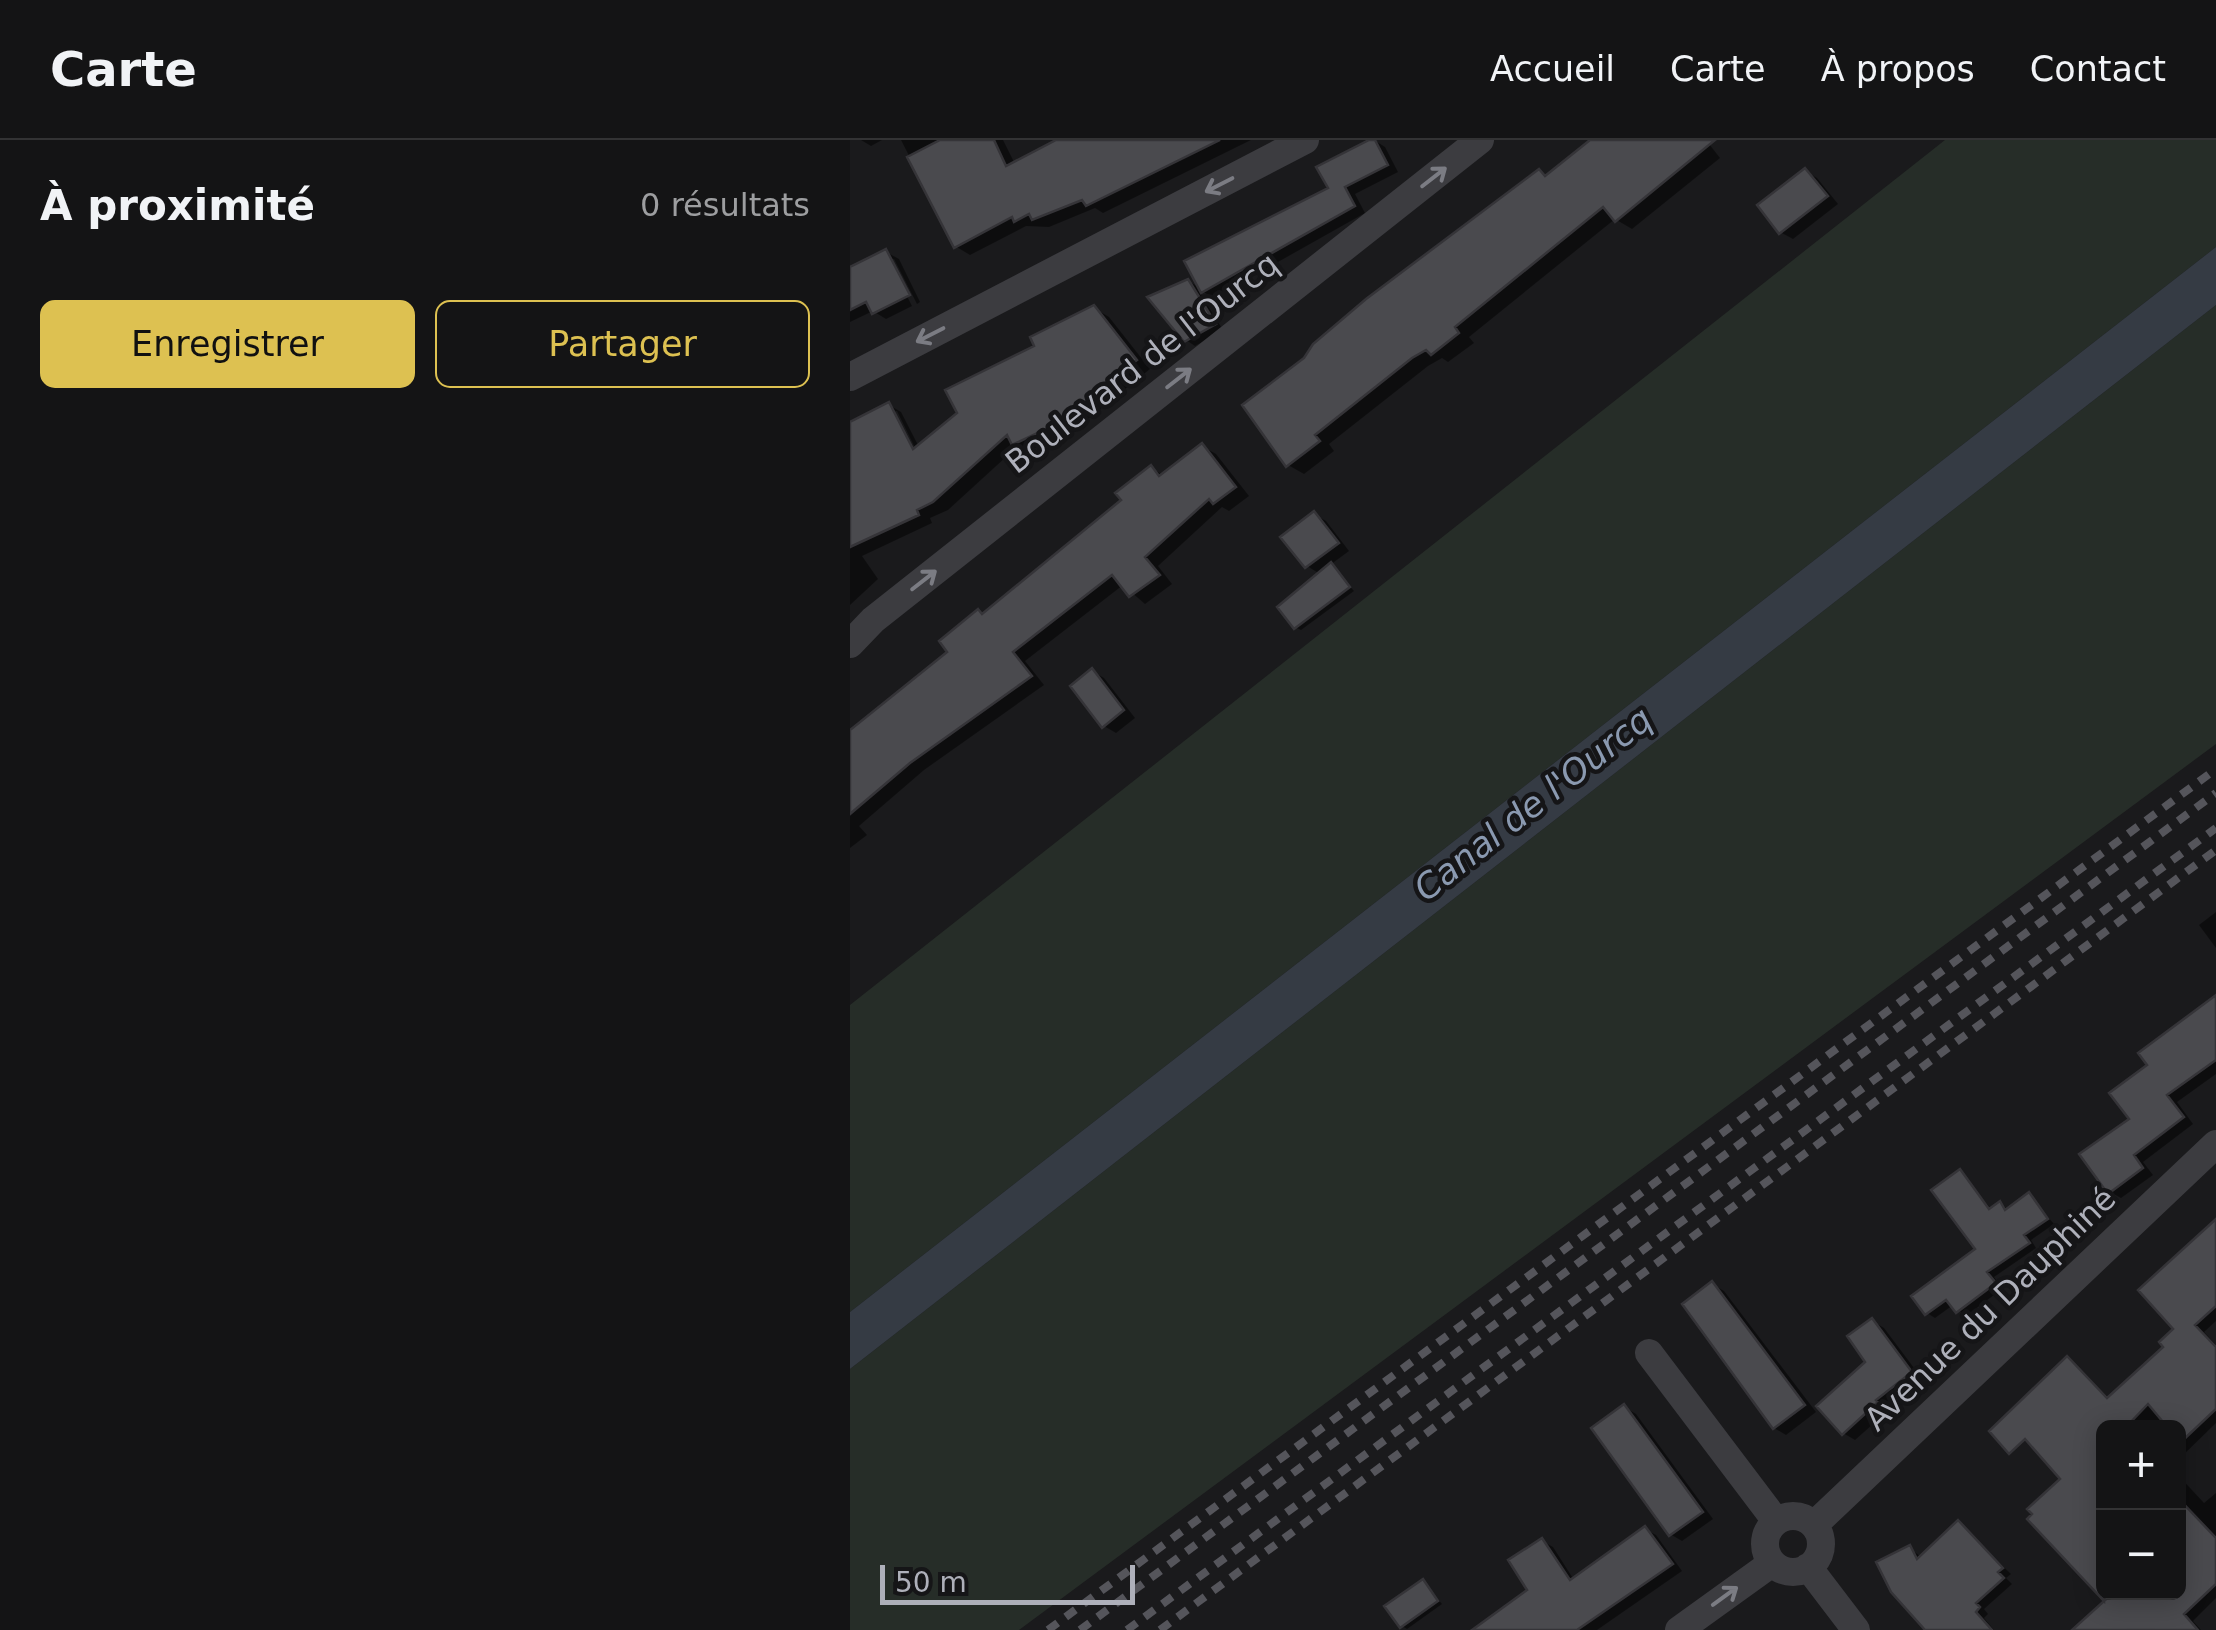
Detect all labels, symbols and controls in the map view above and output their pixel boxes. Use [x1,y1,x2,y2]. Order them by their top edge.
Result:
text: Carte [50,41,197,97]
text: Accueil [1490,49,1615,89]
text: Carte [1670,49,1766,89]
text: À propos [1821,49,1975,89]
text: Contact [2030,49,2166,89]
one-way arrow [1420,166,1446,188]
one-way arrow [1204,176,1234,195]
text: À proximité [40,181,315,230]
text: 0 résultats [640,186,810,224]
street label: Boulevard de l'Ourcq [998,245,1286,481]
button: Enregistrer [40,300,415,388]
button: Partager [435,300,810,388]
one-way arrow [916,326,946,345]
one-way arrow [1165,368,1191,390]
one-way arrow [910,569,936,591]
water label: Canal de l'Ourcq [1406,699,1660,909]
street label: Avenue du Dauphiné [1857,1179,2123,1439]
map controls [2096,1420,2186,1600]
button: + [2096,1420,2186,1510]
button: − [2096,1510,2186,1600]
scale bar [880,1560,1135,1604]
text: 50 m [895,1566,967,1599]
one-way arrow [1711,1586,1738,1607]

